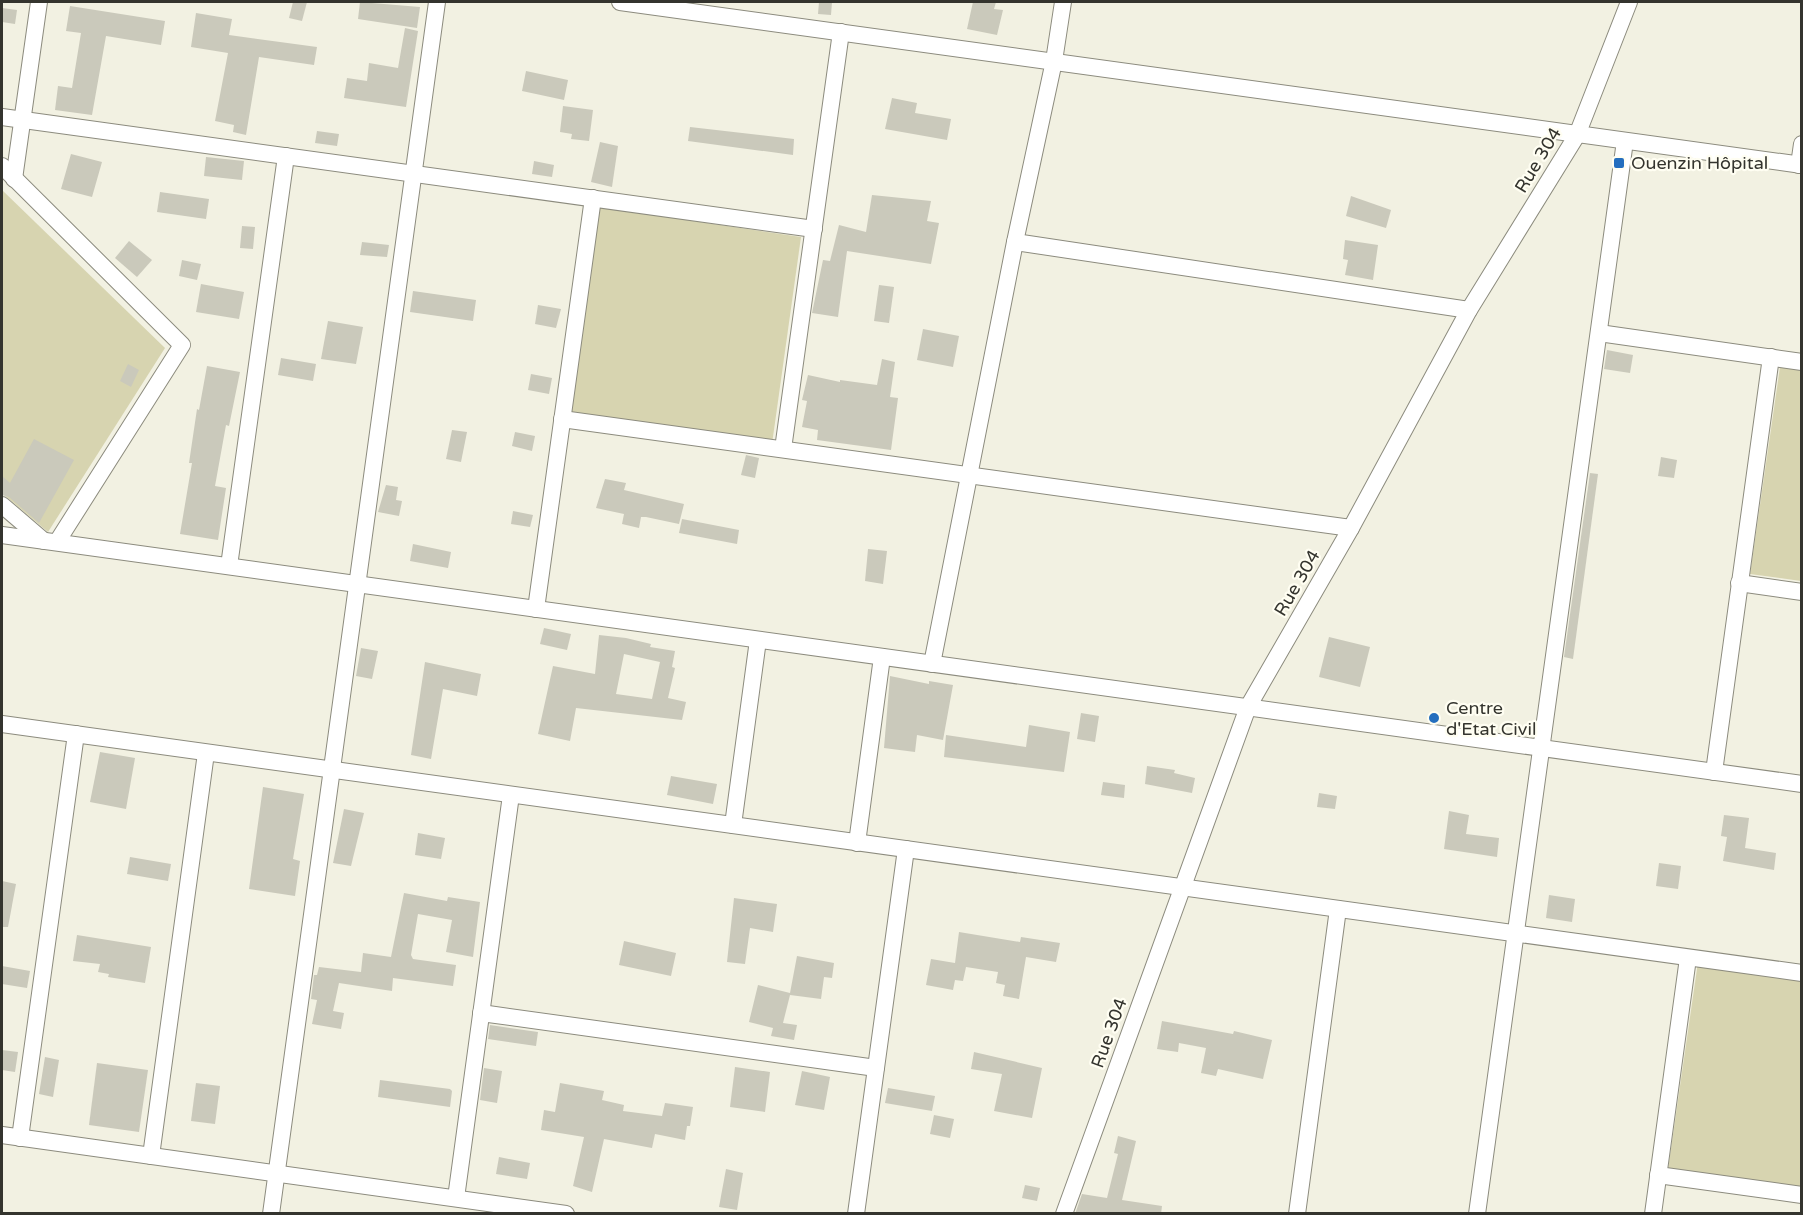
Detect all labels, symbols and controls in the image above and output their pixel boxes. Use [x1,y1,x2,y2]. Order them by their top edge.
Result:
street label: Rue 304 [1510,123,1566,197]
place label: Ouenzin Hôpital [1631,152,1768,174]
marker: Ouenzin Hôpital [1612,156,1626,170]
street label: Rue 304 [1269,546,1325,620]
place label: Centre d'Etat Civil [1446,697,1536,740]
marker: Centre d'Etat Civil [1427,711,1441,725]
street label: Rue 304 [1086,995,1132,1071]

